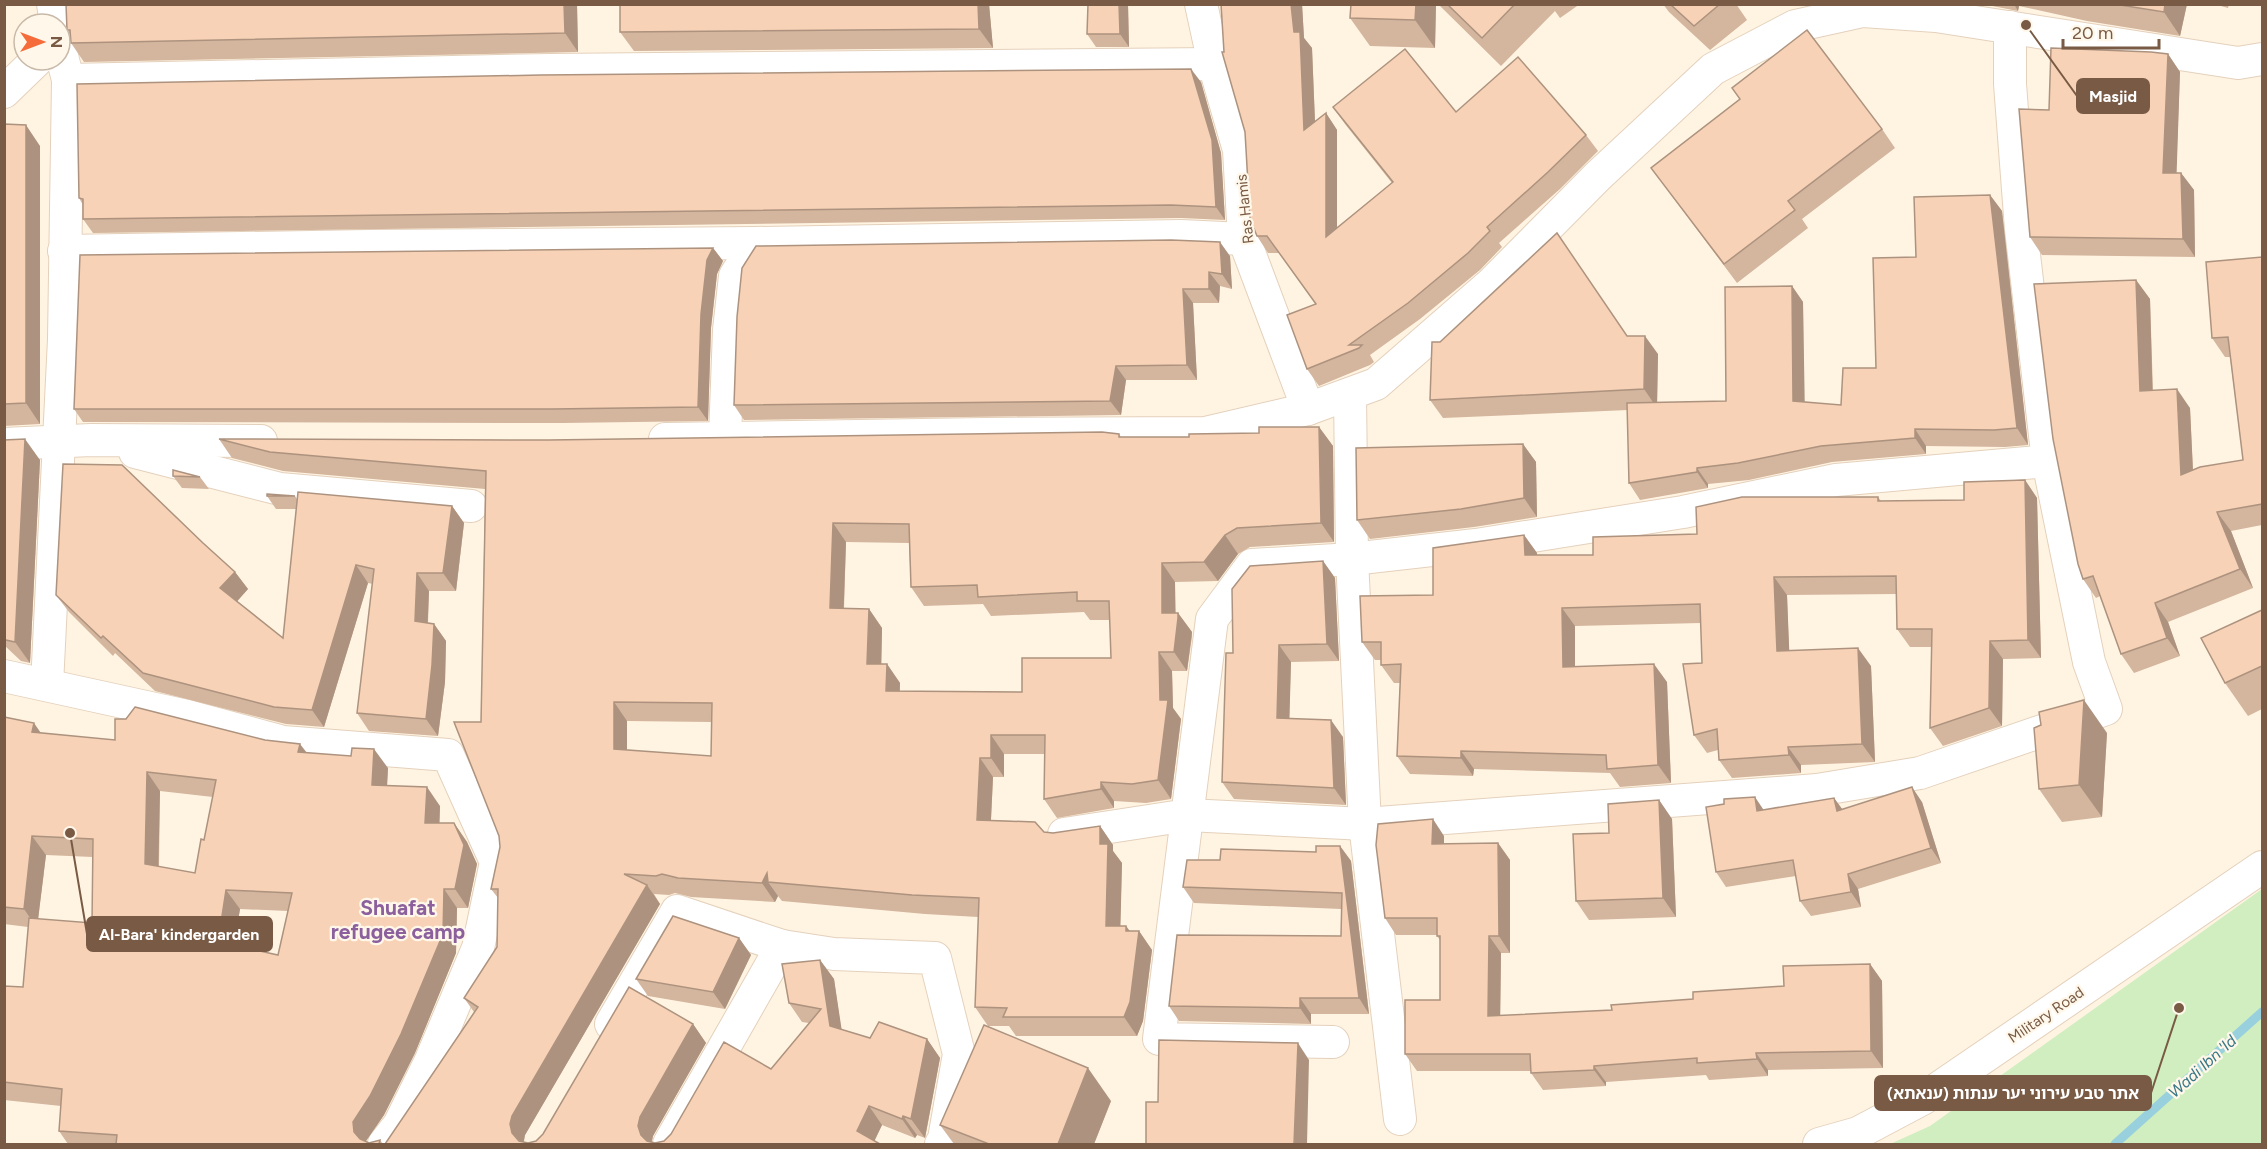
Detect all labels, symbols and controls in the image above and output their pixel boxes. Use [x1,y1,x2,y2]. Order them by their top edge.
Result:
north arrow [12,12,72,72]
scale bar [2063,12,2159,50]
text: 20 m [2072,22,2113,44]
text: N [47,36,66,48]
callout: Masjid [2077,79,2149,113]
text: Masjid [2089,87,2137,106]
street label: Ras Hamis [1232,173,1258,245]
district label: Shuafat refugee camp [331,895,465,944]
callout: Al-Bara' kindergarden [87,917,272,951]
text: Al-Bara' kindergarden [99,925,259,944]
street label: Military Road [2005,983,2087,1047]
water label: Wadi Ibn 'Id [2164,1031,2241,1102]
callout: אתר טבע עירוני יער ענתות (ענאתא) [1875,1076,2151,1110]
text: אתר טבע עירוני יער ענתות (ענאתא) [1887,1084,2139,1103]

